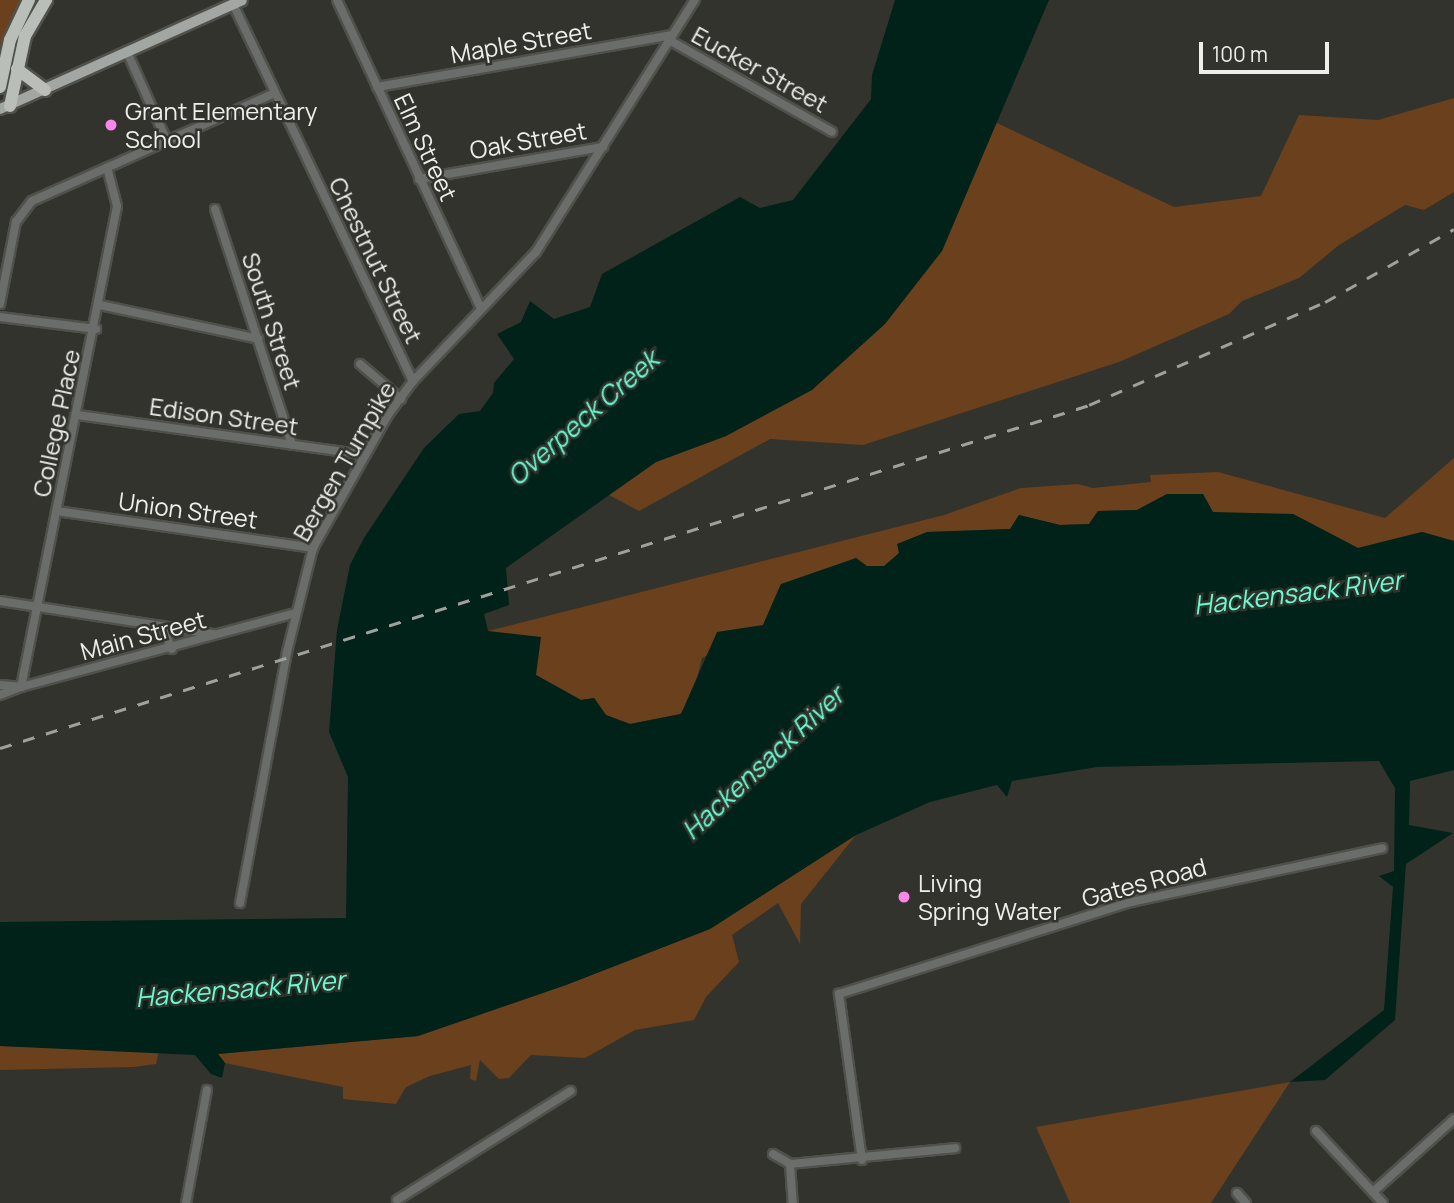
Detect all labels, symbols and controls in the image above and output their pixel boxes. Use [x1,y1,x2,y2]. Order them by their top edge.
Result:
street label: Maple Street [448,15,594,69]
street label: Eucker Street [687,20,833,118]
scale bar [1202,28,1332,72]
text: 100 m [1212,40,1268,68]
street label: Elm Street [389,89,463,205]
place label: Grant Elementary School [125,97,317,153]
street label: Oak Street [467,116,589,164]
marker: Grant Elementary School [103,117,119,133]
street label: Chestnut Street [323,172,429,348]
street label: South Street [236,249,308,393]
water label: Overpeck Creek [501,344,665,492]
street label: College Place [26,347,86,499]
street label: Bergen Turnpike [287,376,401,546]
street label: Edison Street [148,391,300,441]
street label: Union Street [116,486,260,534]
water label: Hackensack River [1192,565,1404,621]
street label: Main Street [77,604,209,666]
water label: Hackensack River [676,680,850,846]
street label: Gates Road [1079,852,1209,912]
place label: Living Spring Water [918,869,1061,925]
marker: Living Spring Water [896,889,912,905]
water label: Hackensack River [134,964,346,1014]

